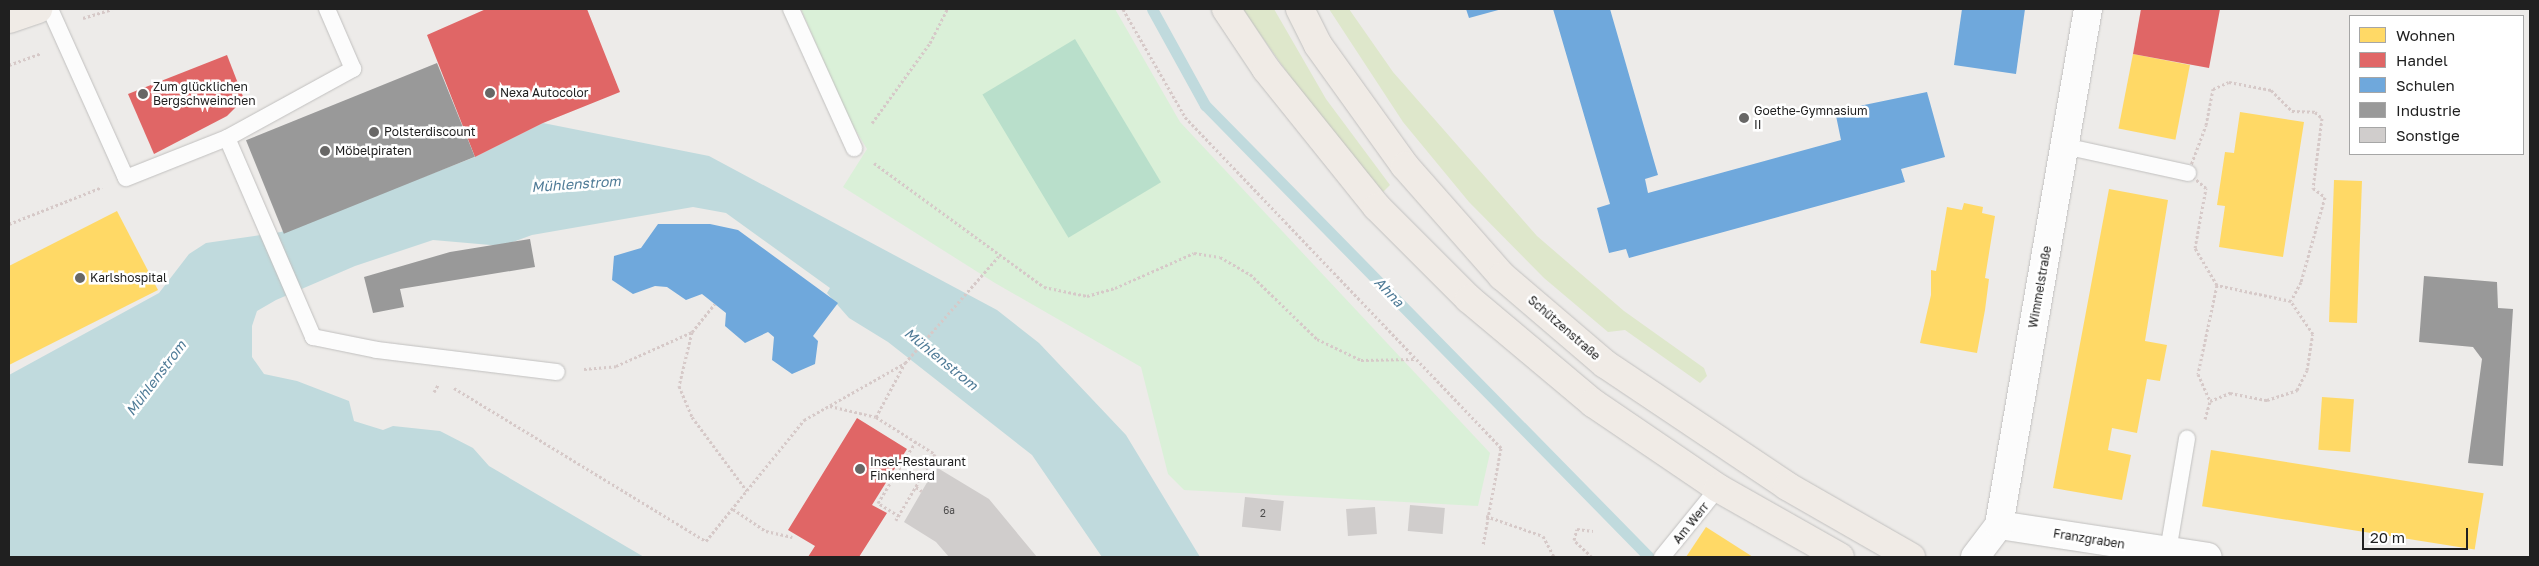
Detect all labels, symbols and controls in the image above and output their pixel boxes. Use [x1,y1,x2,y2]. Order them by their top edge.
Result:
legend [2349,15,2524,155]
text: Wohnen [2396,26,2455,44]
text: Handel [2396,51,2448,69]
text: Schulen [2396,76,2455,94]
place label: Zum glücklichen Bergschweinchen [153,80,256,108]
place label: Nexa Autocolor [500,86,588,100]
marker: Nexa Autocolor [484,87,496,99]
marker: Zum glücklichen Bergschweinchen [137,88,149,100]
text: Industrie [2396,101,2461,119]
place label: Goethe-Gymnasium II [1754,104,1868,132]
marker: Goethe-Gymnasium II [1738,112,1750,124]
place label: Polsterdiscount [384,125,475,139]
marker: Polsterdiscount [368,126,380,138]
text: Sonstige [2396,126,2460,144]
place label: Möbelpiraten [335,144,412,158]
marker: Möbelpiraten [319,145,331,157]
water label: Mühlenstrom [531,173,621,195]
street label: Wimmelstraße [2026,245,2054,329]
place label: Karlshospital [90,271,167,285]
marker: Karlshospital [74,272,86,284]
water label: Ahna [1371,274,1407,310]
street label: Schützenstraße [1525,293,1603,363]
water label: Mühlenstrom [901,324,981,394]
water label: Mühlenstrom [122,337,190,419]
place label: Insel-Restaurant Finkenherd [870,455,966,483]
marker: Insel-Restaurant Finkenherd [854,463,866,475]
street label: Am Werr [1670,499,1712,547]
house number: 6a [943,505,955,517]
house number: 2 [1260,508,1266,520]
scale bar [2364,518,2470,550]
street label: Franzgraben [2052,526,2126,552]
text: 20 m [2370,528,2405,546]

